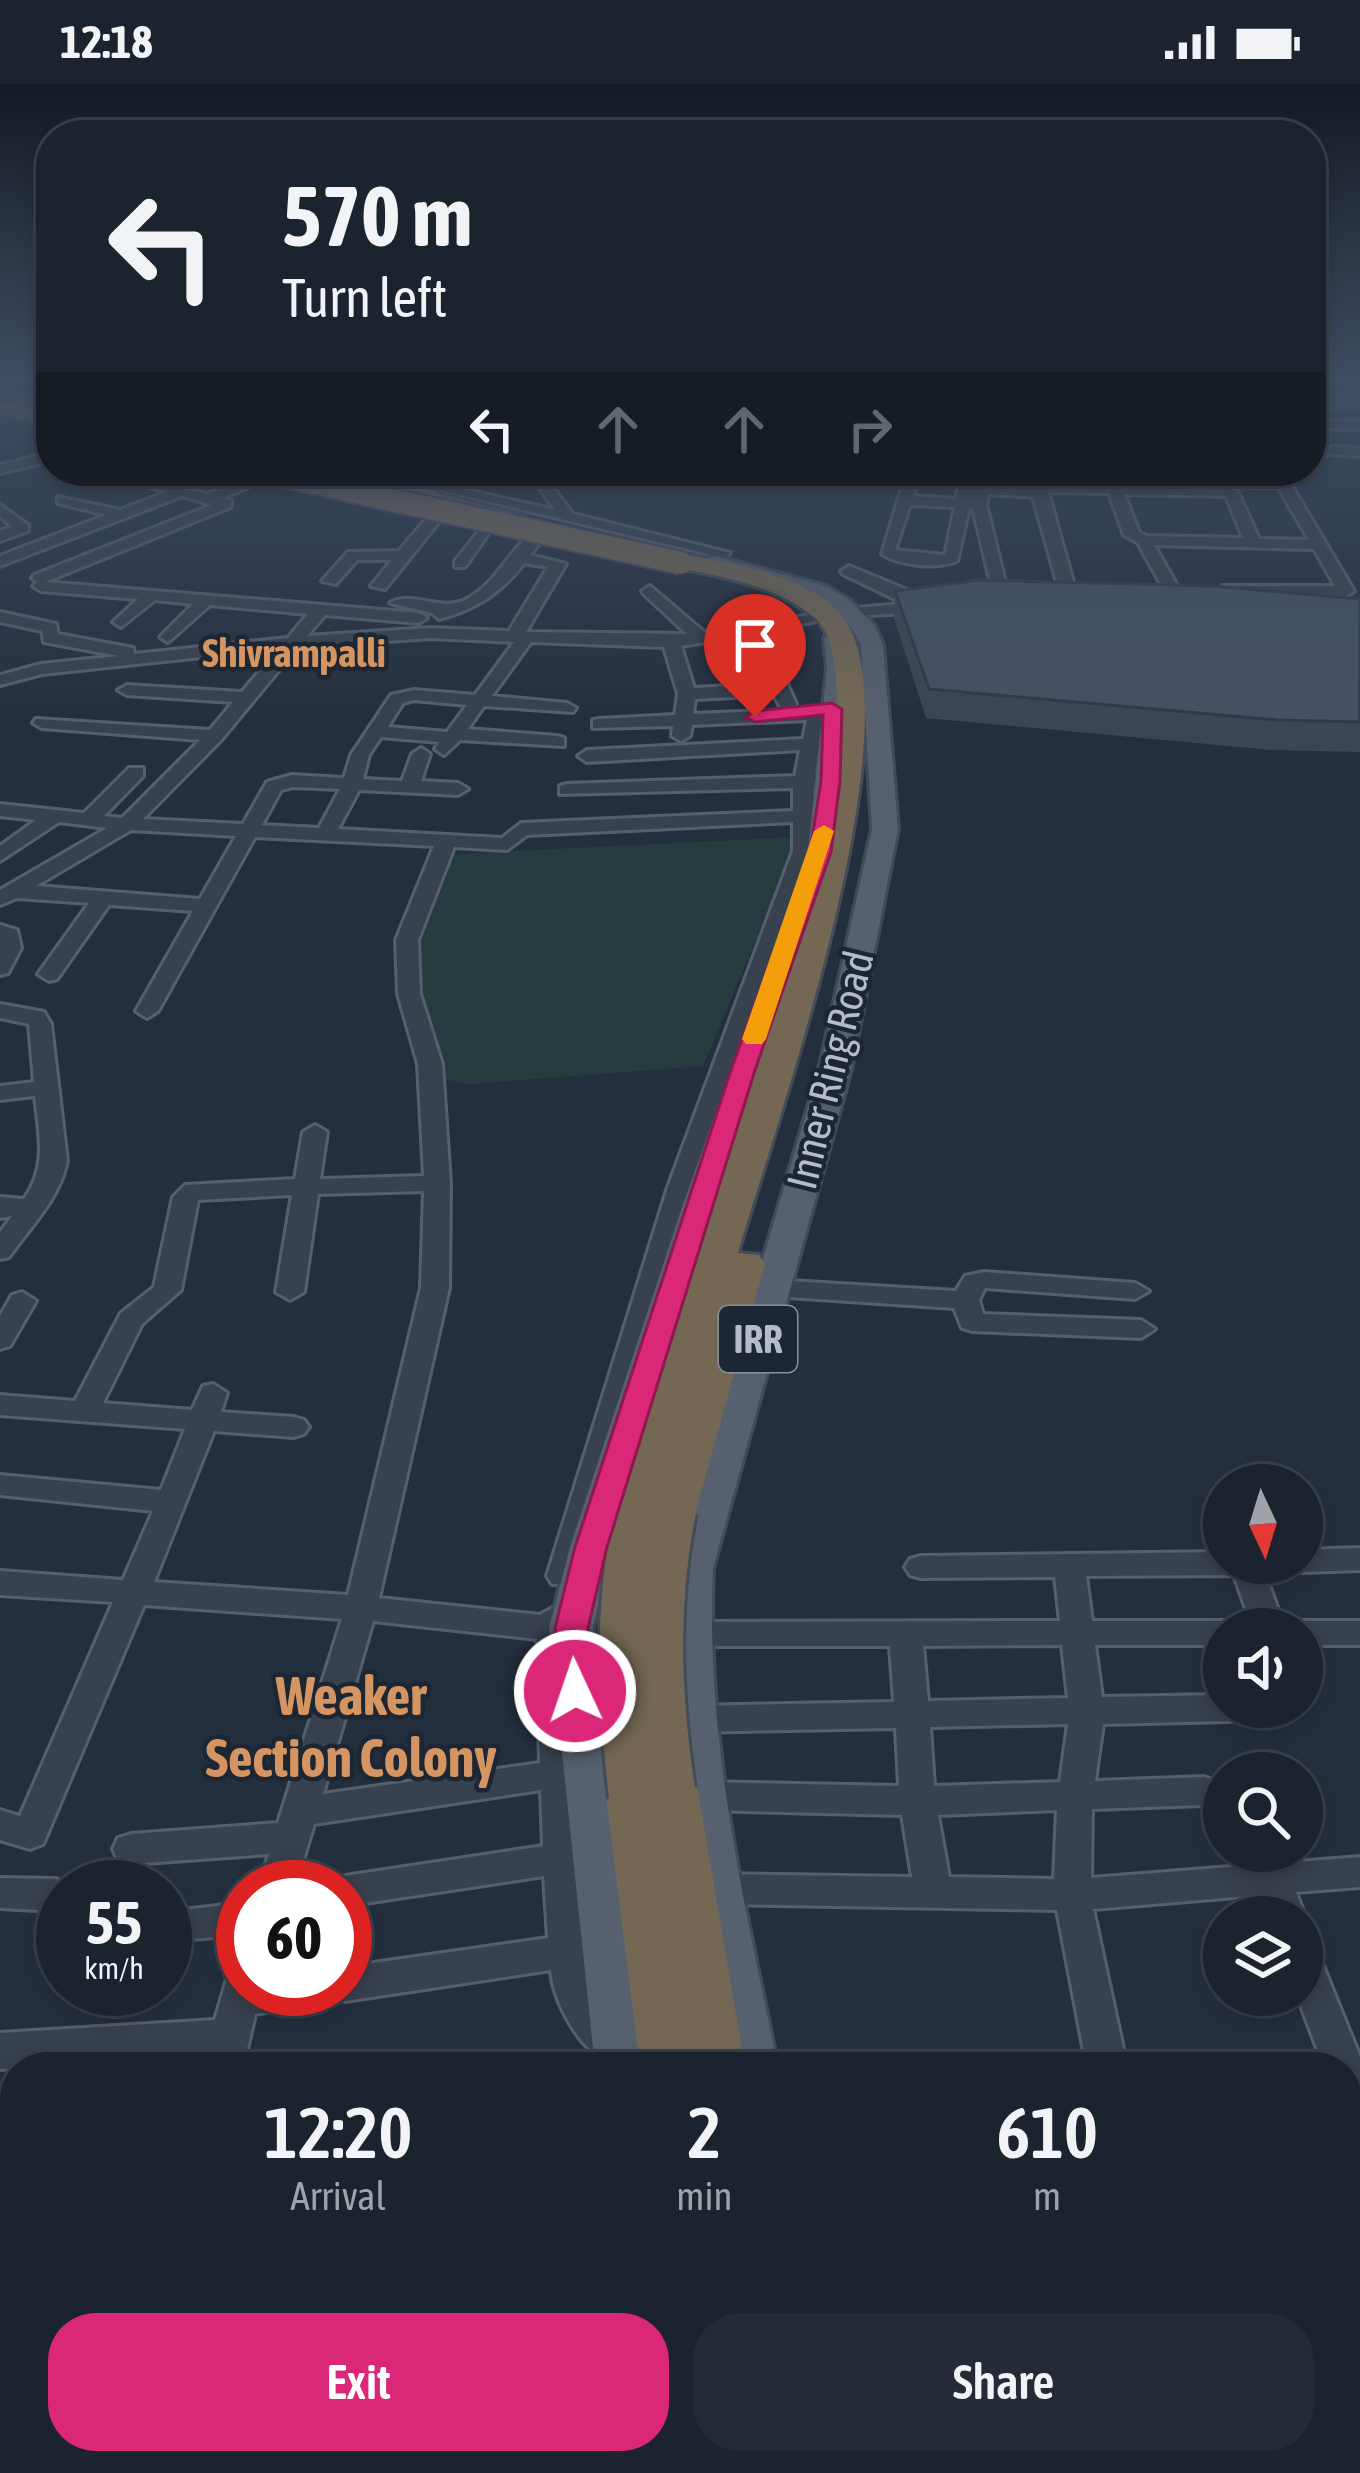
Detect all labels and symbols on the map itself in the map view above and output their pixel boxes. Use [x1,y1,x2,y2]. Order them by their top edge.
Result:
pin [704,594,806,717]
district label: Shivrampalli [202,631,386,675]
street label: Inner Ring Road [777,946,883,1194]
road number: IRR [719,1306,797,1372]
north arrow [1203,1464,1323,1584]
position arrow [512,1628,638,1754]
district label: Weaker Section Colony [205,1665,497,1788]
speed limit sign: 60 [216,1860,372,2016]

